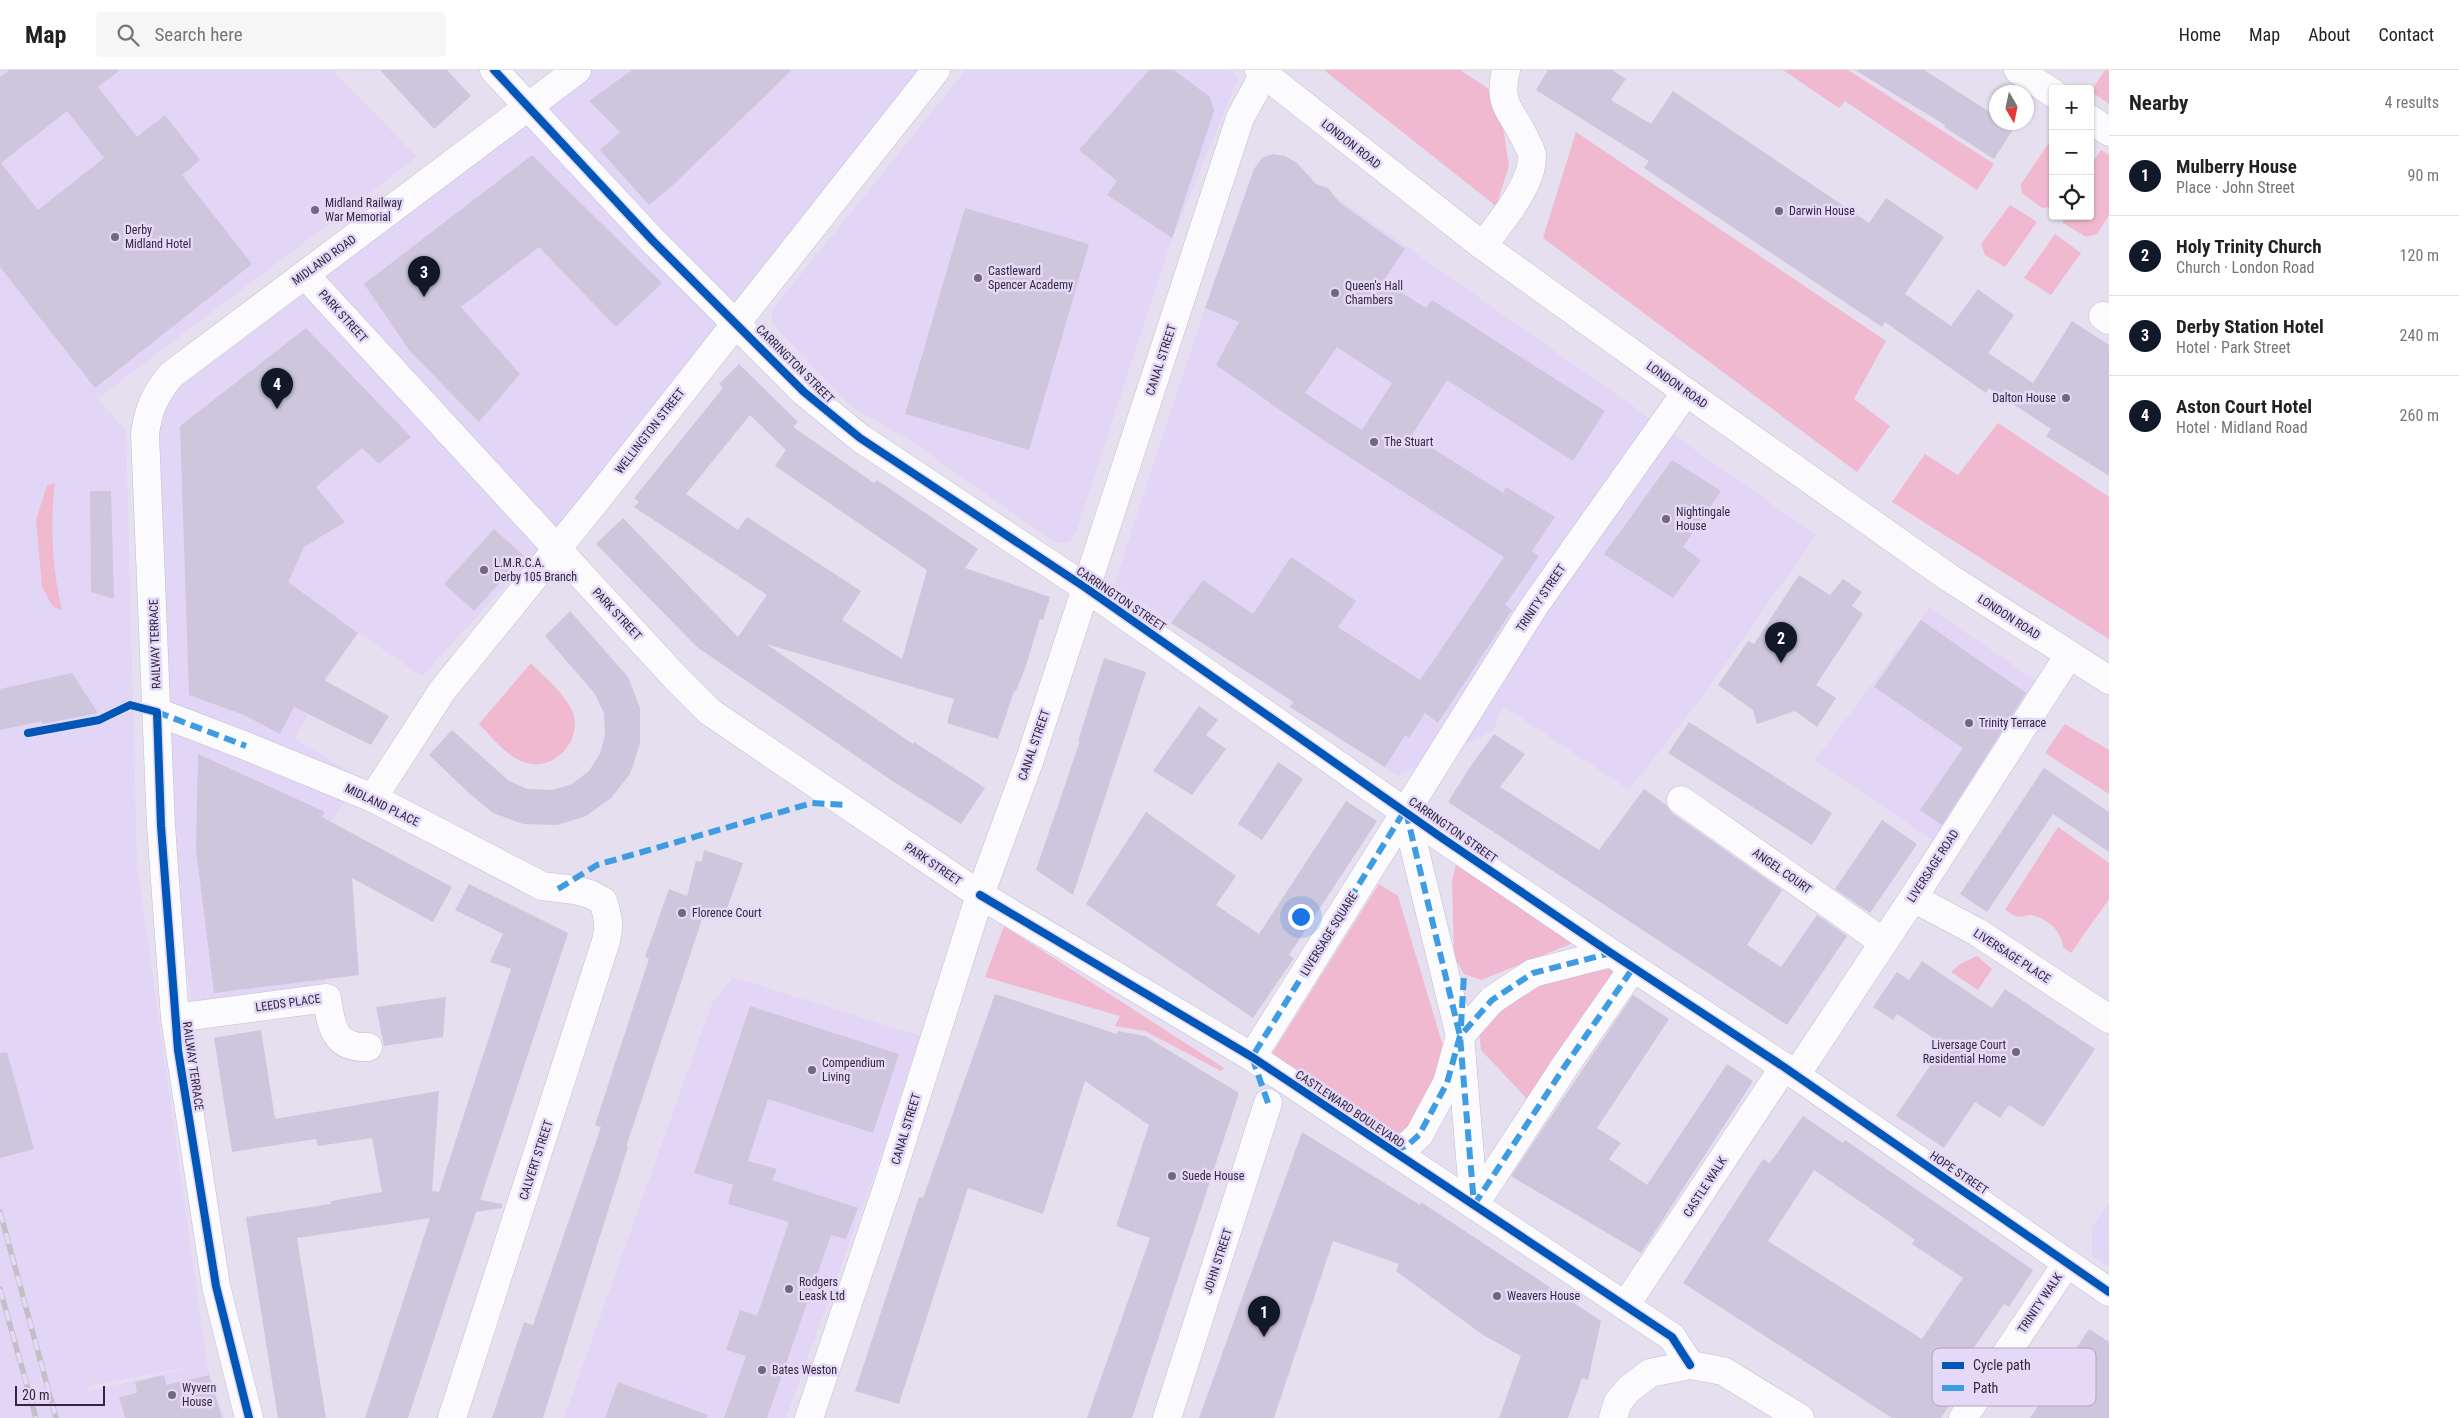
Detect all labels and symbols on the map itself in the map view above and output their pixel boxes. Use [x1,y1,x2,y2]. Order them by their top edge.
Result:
north arrow [1989,85,2034,130]
street label: LONDON ROAD [1319,116,1384,172]
place label: Midland Railway War Memorial [325,196,402,224]
marker: Midland Railway War Memorial [309,204,321,216]
place label: Darwin House [1789,204,1855,218]
marker: Darwin House [1773,205,1785,217]
place label: Derby Midland Hotel [125,223,191,251]
marker: Derby Midland Hotel [109,231,121,243]
street label: MIDLAND ROAD [289,232,359,288]
pin: 3 [408,256,440,297]
place label: Castleward Spencer Academy [988,264,1073,292]
marker: Castleward Spencer Academy [972,272,984,284]
place label: Queen's Hall Chambers [1345,279,1403,307]
street label: PARK STREET [316,287,370,345]
marker: Queen's Hall Chambers [1329,287,1341,299]
street label: CARRINGTON STREET [753,322,837,406]
street label: CANAL STREET [1143,323,1179,397]
street label: LONDON ROAD [1644,359,1710,411]
pin: 4 [261,368,293,409]
street label: WELLINGTON STREET [612,385,688,477]
place label: Dalton House [1992,391,2056,405]
marker: Dalton House [2060,392,2072,404]
place label: The Stuart [1384,435,1434,449]
marker: The Stuart [1368,436,1380,448]
place label: Nightingale House [1676,505,1730,533]
marker: Nightingale House [1660,513,1672,525]
place label: L.M.R.C.A. Derby 105 Branch [494,556,577,584]
street label: TRINITY STREET [1513,562,1569,634]
marker: L.M.R.C.A. Derby 105 Branch [478,564,490,576]
street label: CARRINGTON STREET [1074,564,1168,634]
street label: PARK STREET [590,585,644,643]
street label: LONDON ROAD [1975,592,2043,642]
street label: RAILWAY TERRACE [146,599,164,689]
pin: 2 [1765,622,1797,663]
street label: CANAL STREET [1015,708,1053,782]
place label: Trinity Terrace [1979,716,2047,730]
marker: Trinity Terrace [1963,717,1975,729]
street label: MIDLAND PLACE [343,781,421,829]
street label: CARRINGTON STREET [1406,794,1500,866]
street label: LIVERSAGE ROAD [1904,827,1962,905]
street label: PARK STREET [902,840,964,888]
street label: ANGEL COURT [1750,846,1814,896]
street label: LIVERSAGE SQUARE [1298,890,1360,978]
your location [1288,904,1314,930]
place label: Florence Court [692,906,762,920]
marker: Florence Court [676,907,688,919]
street label: LIVERSAGE PLACE [1971,926,2053,986]
street label: LEEDS PLACE [255,992,321,1014]
street label: RAILWAY TERRACE [180,1021,206,1111]
place label: Liversage Court Residential Home [1923,1038,2006,1066]
marker: Liversage Court Residential Home [2010,1046,2022,1058]
place label: Compendium Living [822,1056,885,1084]
marker: Compendium Living [806,1064,818,1076]
street label: CASTLEWARD BOULEVARD [1293,1067,1407,1151]
street label: CANAL STREET [889,1092,923,1166]
street label: CALVERT STREET [517,1118,555,1202]
street label: HOPE STREET [1927,1148,1991,1198]
street label: CASTLE WALK [1680,1154,1730,1220]
place label: Suede House [1182,1169,1245,1183]
marker: Suede House [1166,1170,1178,1182]
street label: JOHN STREET [1201,1227,1235,1295]
street label: TRINITY WALK [2015,1270,2065,1336]
place label: Rodgers Leask Ltd [799,1275,845,1303]
marker: Rodgers Leask Ltd [783,1283,795,1295]
place label: Weavers House [1507,1289,1581,1303]
marker: Weavers House [1491,1290,1503,1302]
pin: 1 [1248,1296,1280,1337]
legend [1932,1348,2096,1406]
text: Cycle path [1973,1357,2031,1373]
place label: Bates Weston [772,1363,837,1377]
marker: Bates Weston [756,1364,768,1376]
text: Path [1973,1380,1998,1396]
place label: Wyvern House [182,1381,216,1409]
scale bar [15,1383,105,1406]
marker: Wyvern House [166,1389,178,1401]

